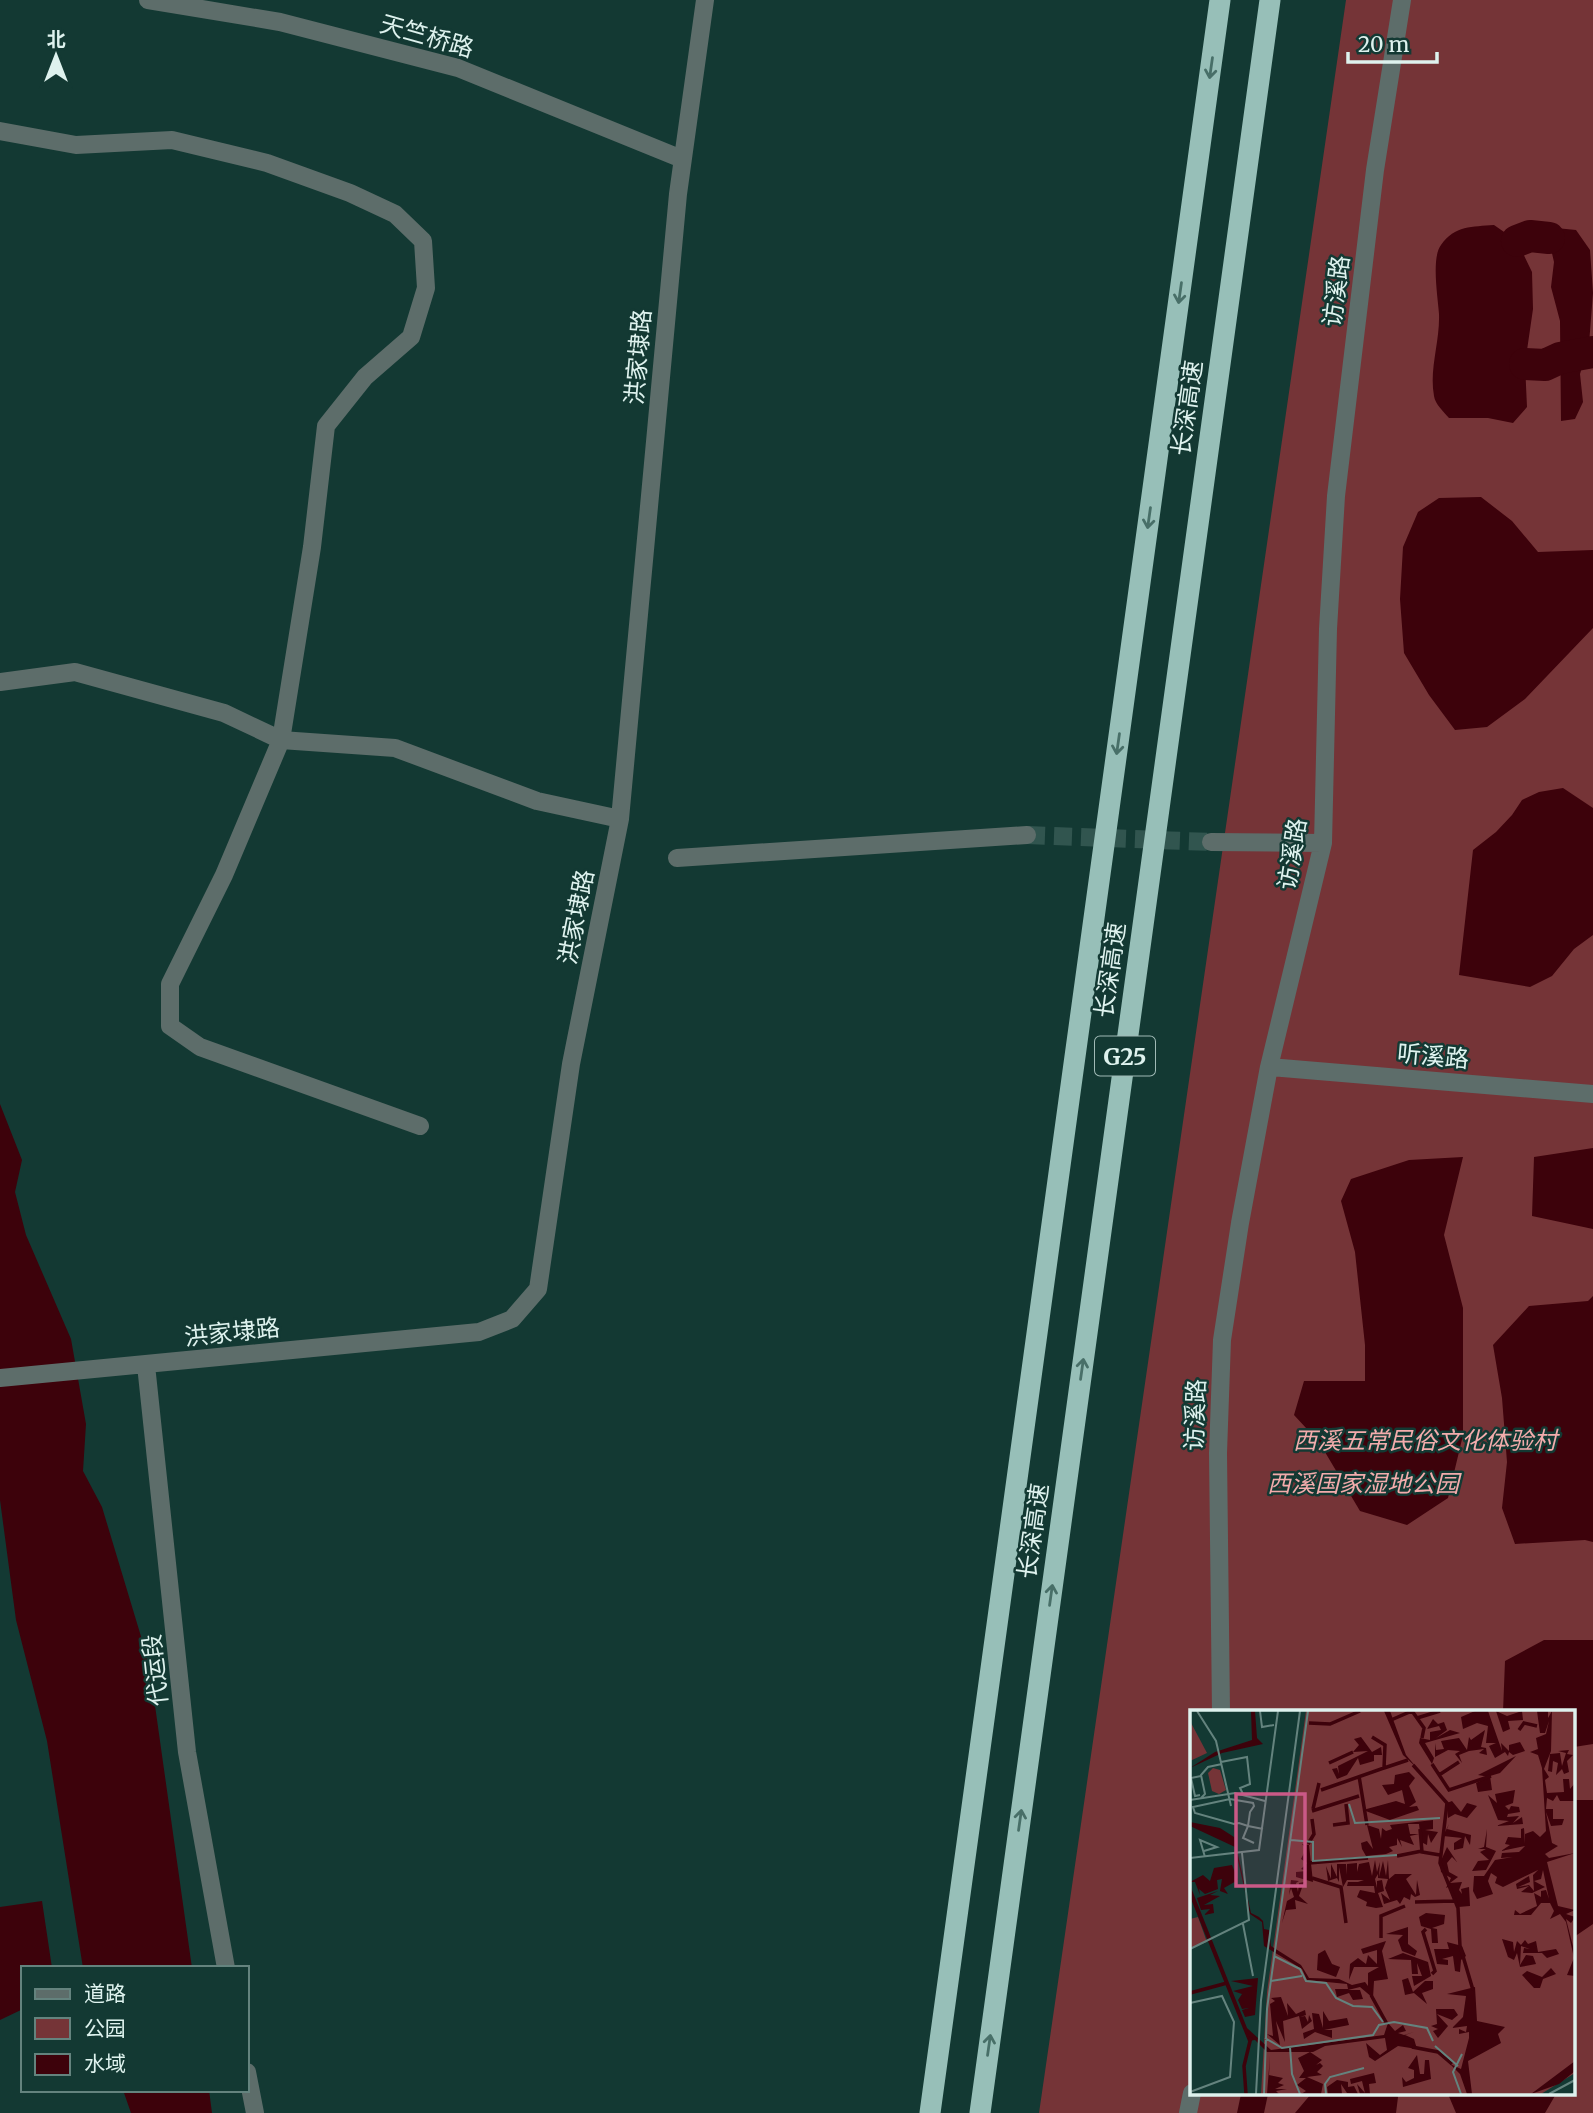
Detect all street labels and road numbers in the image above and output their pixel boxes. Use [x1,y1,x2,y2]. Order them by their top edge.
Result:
street label: 天竺桥路 [377,8,477,64]
street label: 访溪路 [1316,253,1356,329]
street label: 洪家埭路 [618,308,658,406]
street label: 长深高速 [1165,358,1209,458]
street label: 访溪路 [1271,816,1313,892]
street label: 洪家埭路 [552,867,600,967]
street label: 长深高速 [1088,920,1132,1020]
road number: G25 [1095,1036,1155,1076]
street label: 听溪路 [1396,1037,1470,1075]
street label: 洪家埭路 [183,1312,281,1352]
street label: 访溪路 [1178,1378,1212,1452]
street label: 长深高速 [1011,1481,1055,1581]
street label: 代运段 [136,1633,174,1707]

